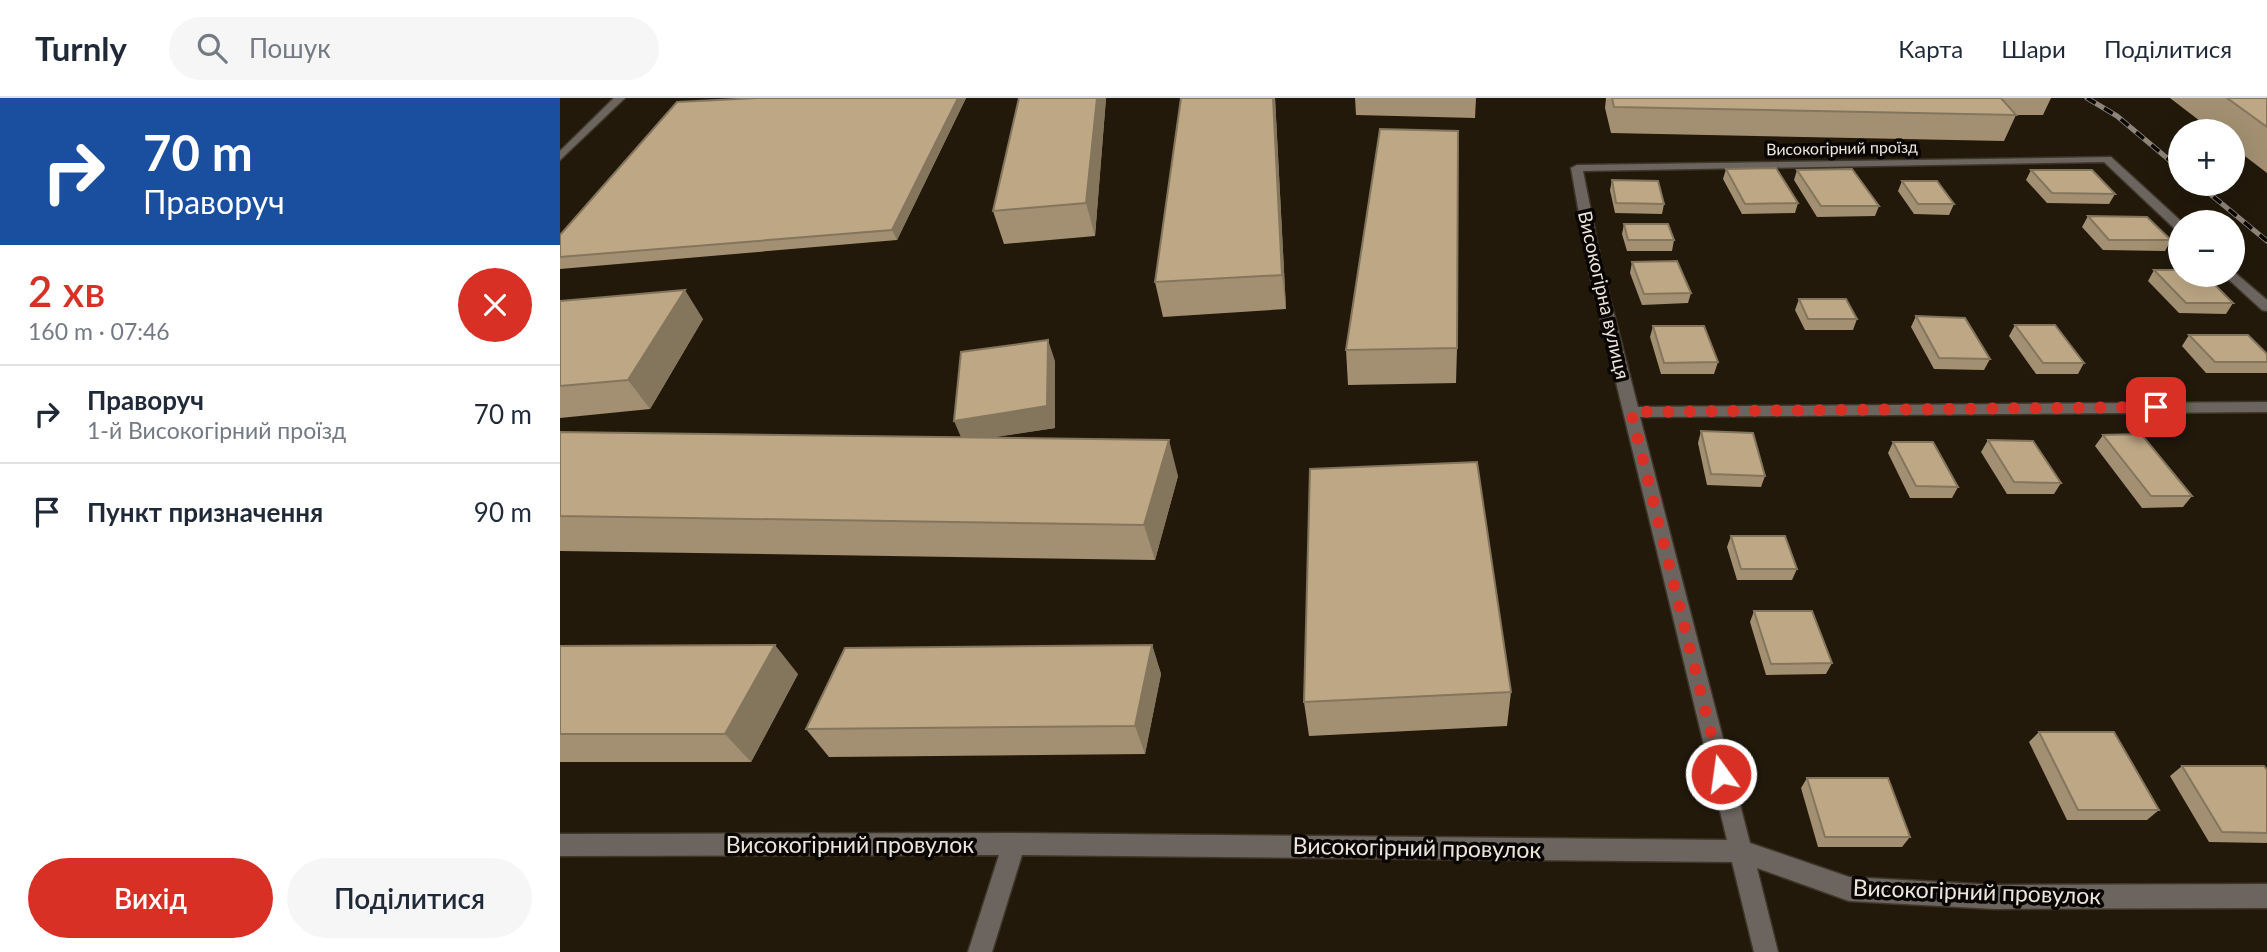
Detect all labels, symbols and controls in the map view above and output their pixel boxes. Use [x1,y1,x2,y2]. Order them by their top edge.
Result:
search box [169,17,659,80]
text: Turnly [35,28,127,68]
icon: search [193,29,231,67]
text: Пошук [249,32,331,64]
text: Карта [1898,34,1963,63]
text: Шари [2001,34,2066,63]
text: Поділитися [2104,34,2232,63]
map controls [2168,119,2245,287]
button: + [2168,119,2245,196]
text: 70 m [143,123,253,181]
icon: right [28,126,119,217]
street label: Високогірний проїзд [1766,137,1918,158]
text: Праворуч [143,182,285,221]
street label: Високогірна вулиця [1574,209,1635,381]
button: − [2168,210,2245,287]
text: 2 хв [28,266,105,316]
button: close [458,268,532,342]
text: 160 m · 07:46 [28,317,170,345]
pin [2126,377,2186,437]
text: Праворуч [87,384,204,416]
icon: arrive [2137,388,2175,426]
icon: right [28,395,66,433]
text: 70 m [474,398,532,430]
text: 1-й Високогірний проїзд [87,416,346,444]
icon: arrive [28,493,66,531]
text: Пункт призначення [87,496,323,528]
text: 90 m [474,496,532,528]
position arrow [1684,737,1758,811]
street label: Високогірний провулок [726,830,974,858]
street label: Високогірний провулок [1293,831,1542,863]
button: Вихід [28,858,273,938]
button: Поділитися [287,858,532,938]
street label: Високогірний провулок [1852,873,2102,909]

